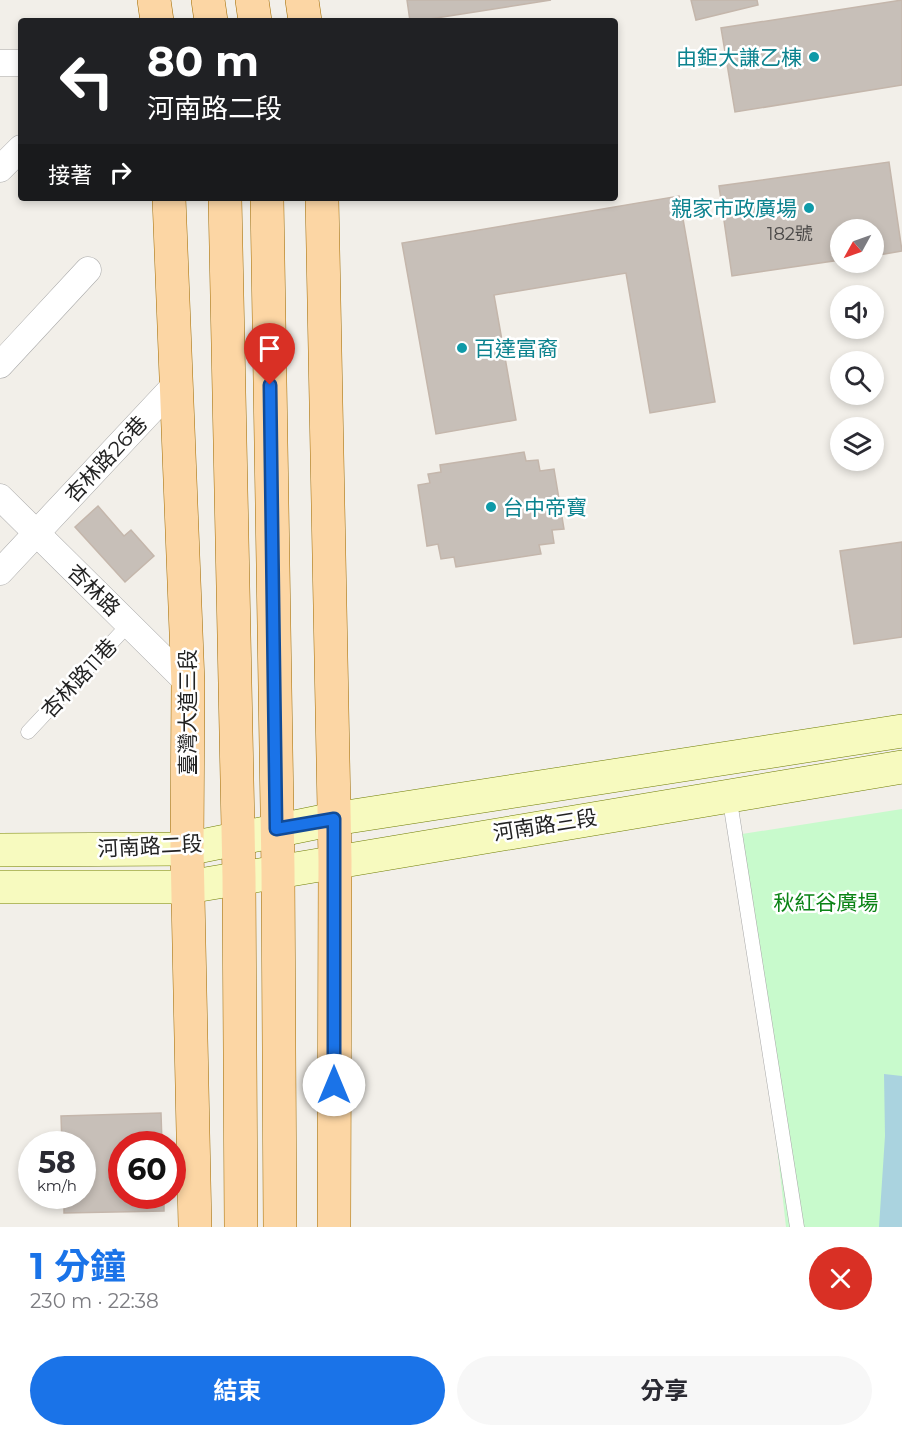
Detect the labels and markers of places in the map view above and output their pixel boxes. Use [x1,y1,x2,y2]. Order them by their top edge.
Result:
place label: 由鉅大謙乙棟 [676,45,802,70]
marker: 由鉅大謙乙棟 [807,50,821,64]
place label: 親家市政廣場 [671,196,797,221]
marker: 親家市政廣場 [802,201,816,215]
pin [244,323,295,385]
place label: 百達富裔 [474,336,558,361]
marker: 百達富裔 [455,341,469,355]
place label: 台中帝寶 [503,495,587,520]
marker: 台中帝寶 [484,500,498,514]

